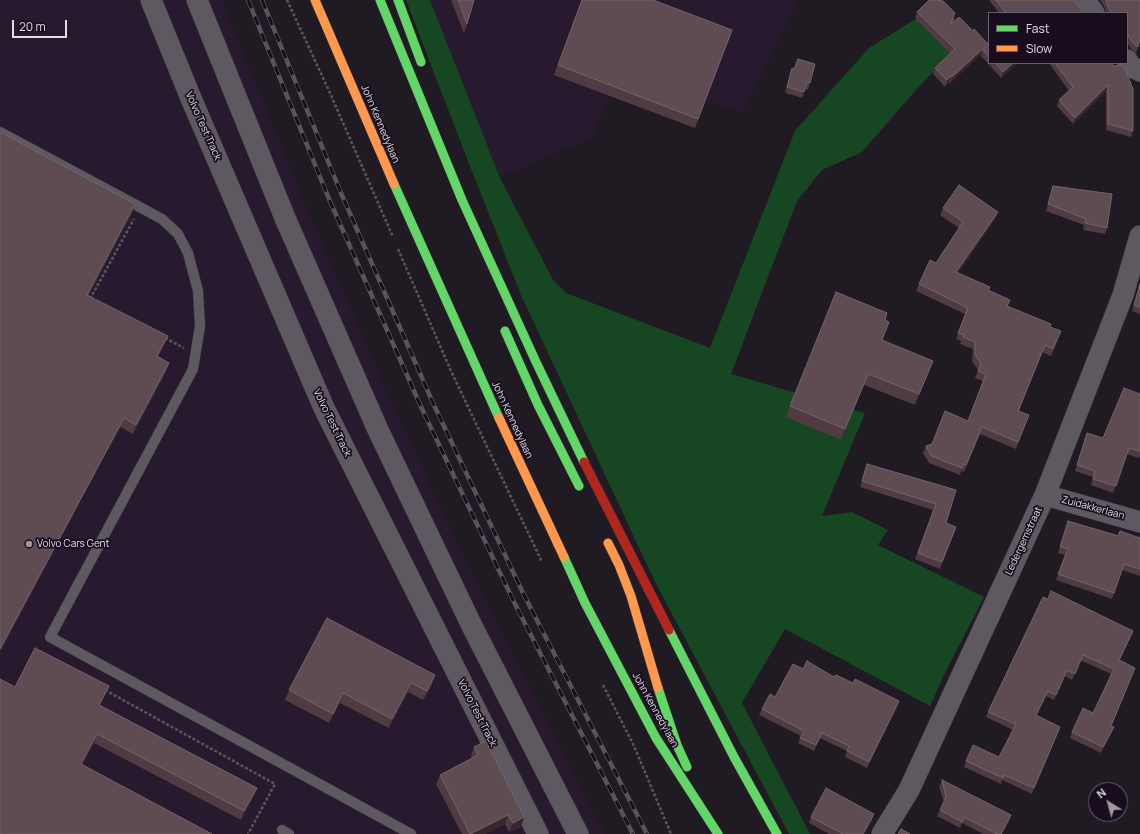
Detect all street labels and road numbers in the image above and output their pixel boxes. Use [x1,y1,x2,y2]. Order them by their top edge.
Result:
street label: John Kennedylaan [358,83,402,165]
street label: Volvo Test Track [183,90,223,162]
street label: John Kennedylaan [489,379,535,461]
street label: Volvo Test Track [310,387,354,459]
street label: Zuidakkerlaan [1060,494,1126,522]
street label: Ledergemstraat [1003,505,1045,577]
street label: John Kennedylaan [629,670,681,750]
street label: Volvo Test Track [455,677,499,749]

